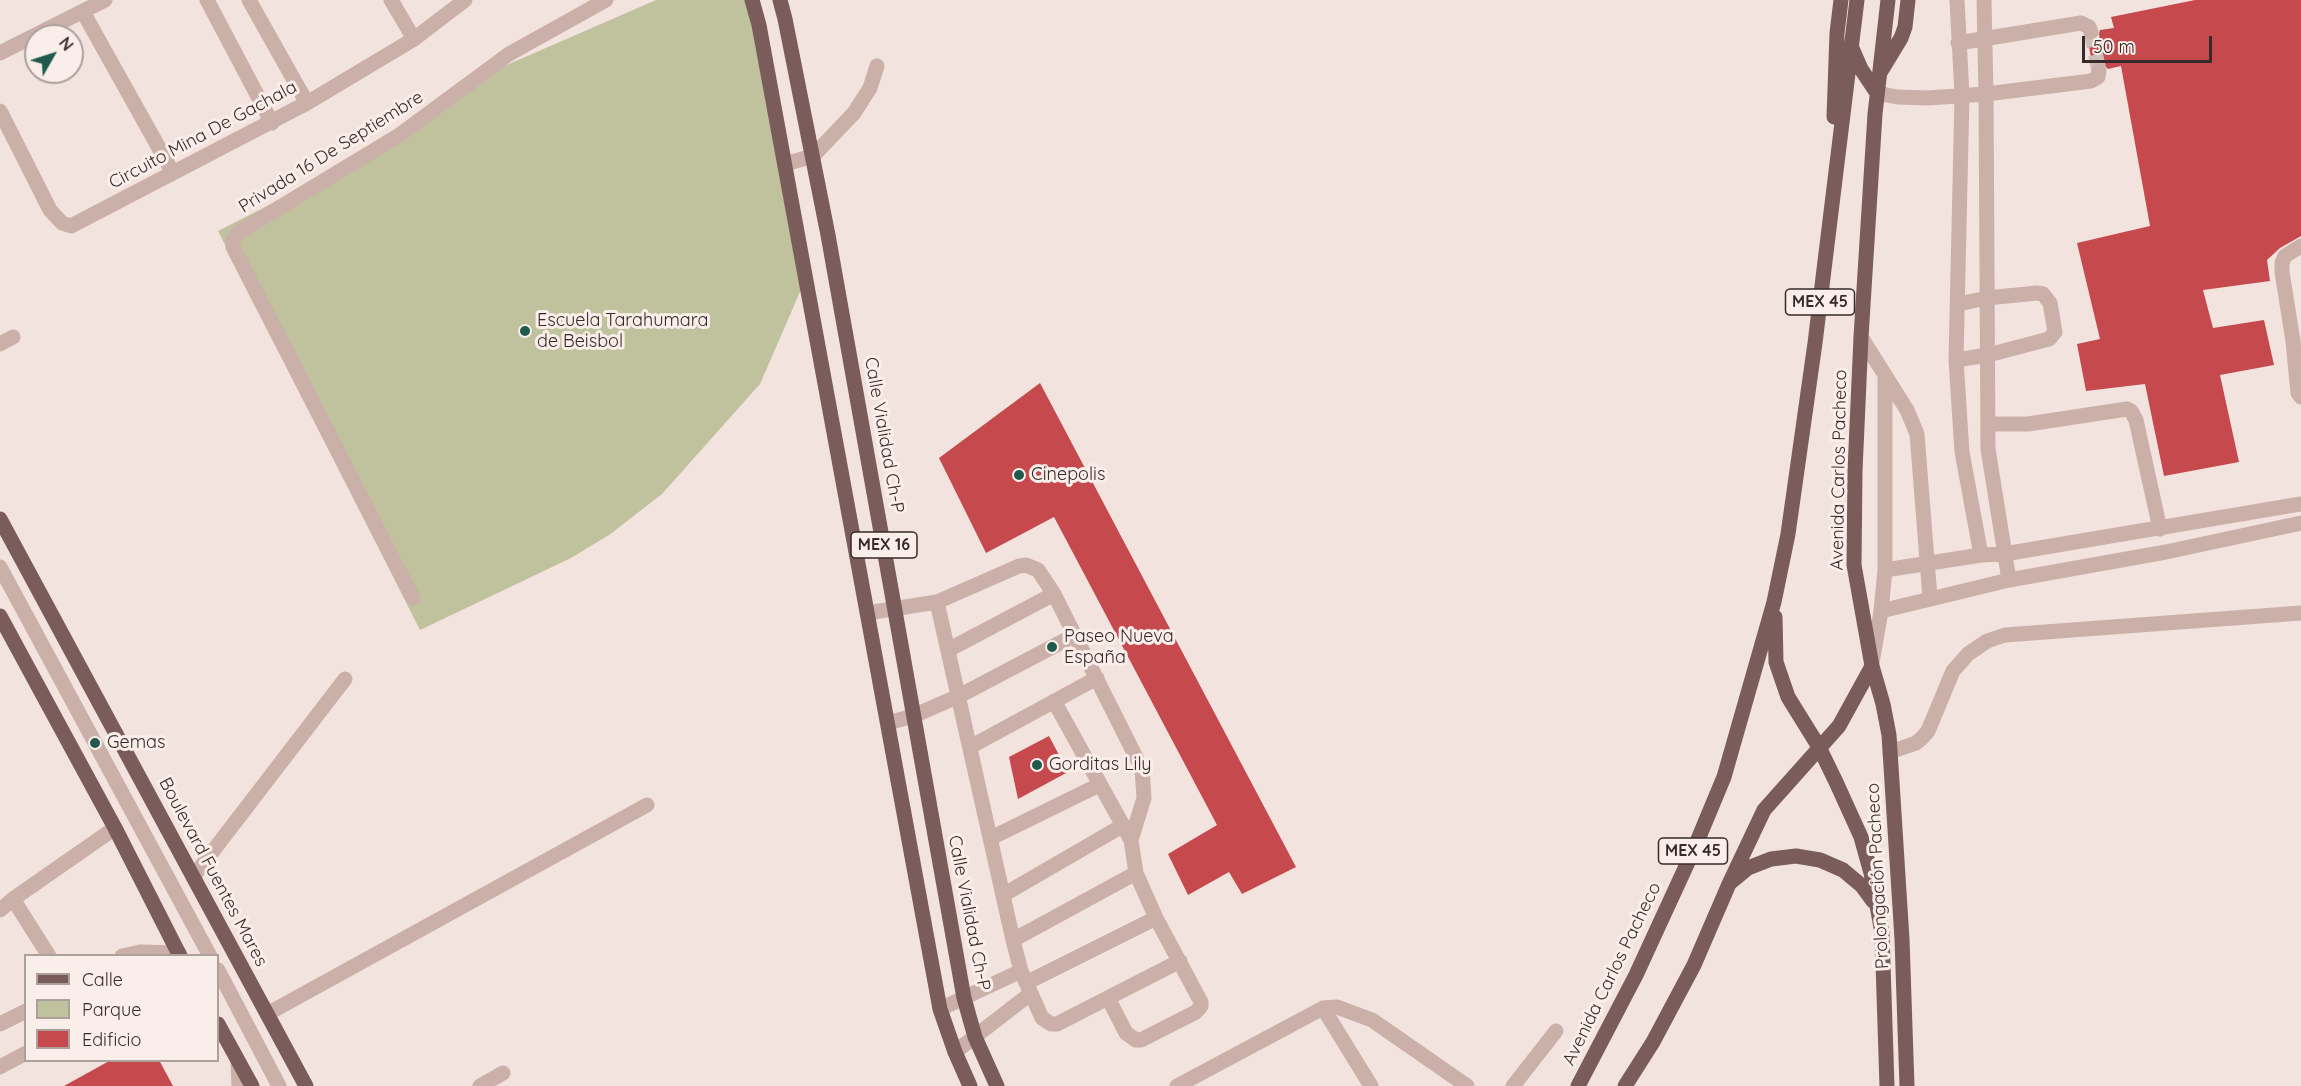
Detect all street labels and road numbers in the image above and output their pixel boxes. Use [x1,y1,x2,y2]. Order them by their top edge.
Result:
street label: Circuito Mina De Gachala [105,76,301,194]
street label: Privada 16 De Septiembre [235,86,427,218]
road number: MEX 45 [1786,289,1854,315]
street label: Calle Vialidad Ch-P [860,355,908,515]
street label: Avenida Carlos Pacheco [1826,369,1852,571]
road number: MEX 16 [851,532,917,558]
street label: Boulevard Fuentes Mares [154,774,272,970]
street label: Prolongación Pacheco [1862,782,1894,970]
street label: Calle Vialidad Ch-P [943,833,995,993]
road number: MEX 45 [1658,838,1728,864]
street label: Avenida Carlos Pacheco [1558,879,1666,1069]

